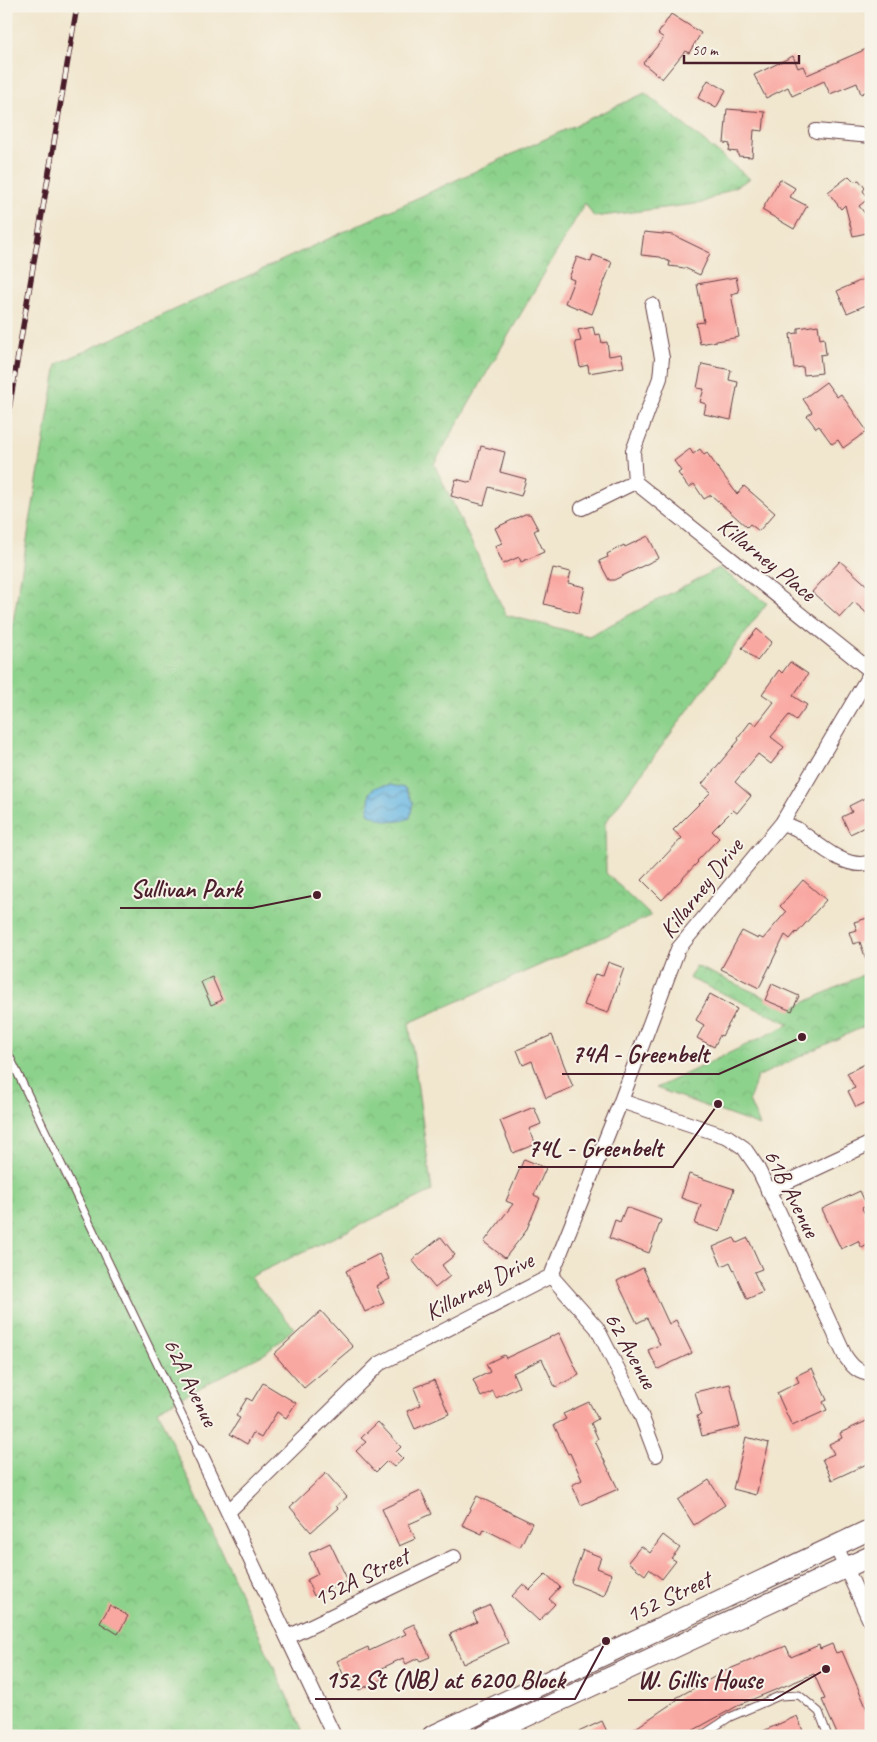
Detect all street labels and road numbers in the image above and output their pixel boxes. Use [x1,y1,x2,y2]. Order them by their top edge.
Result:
street label: Killarney Place [712,510,824,609]
street label: Killarney Drive [653,830,751,944]
street label: 61B Avenue [757,1144,828,1244]
street label: Killarney Drive [420,1244,540,1327]
street label: 62 Avenue [598,1307,665,1395]
street label: 62A Avenue [157,1333,226,1433]
street label: 152A Street [308,1540,416,1613]
street label: 152 Street [621,1563,718,1630]

